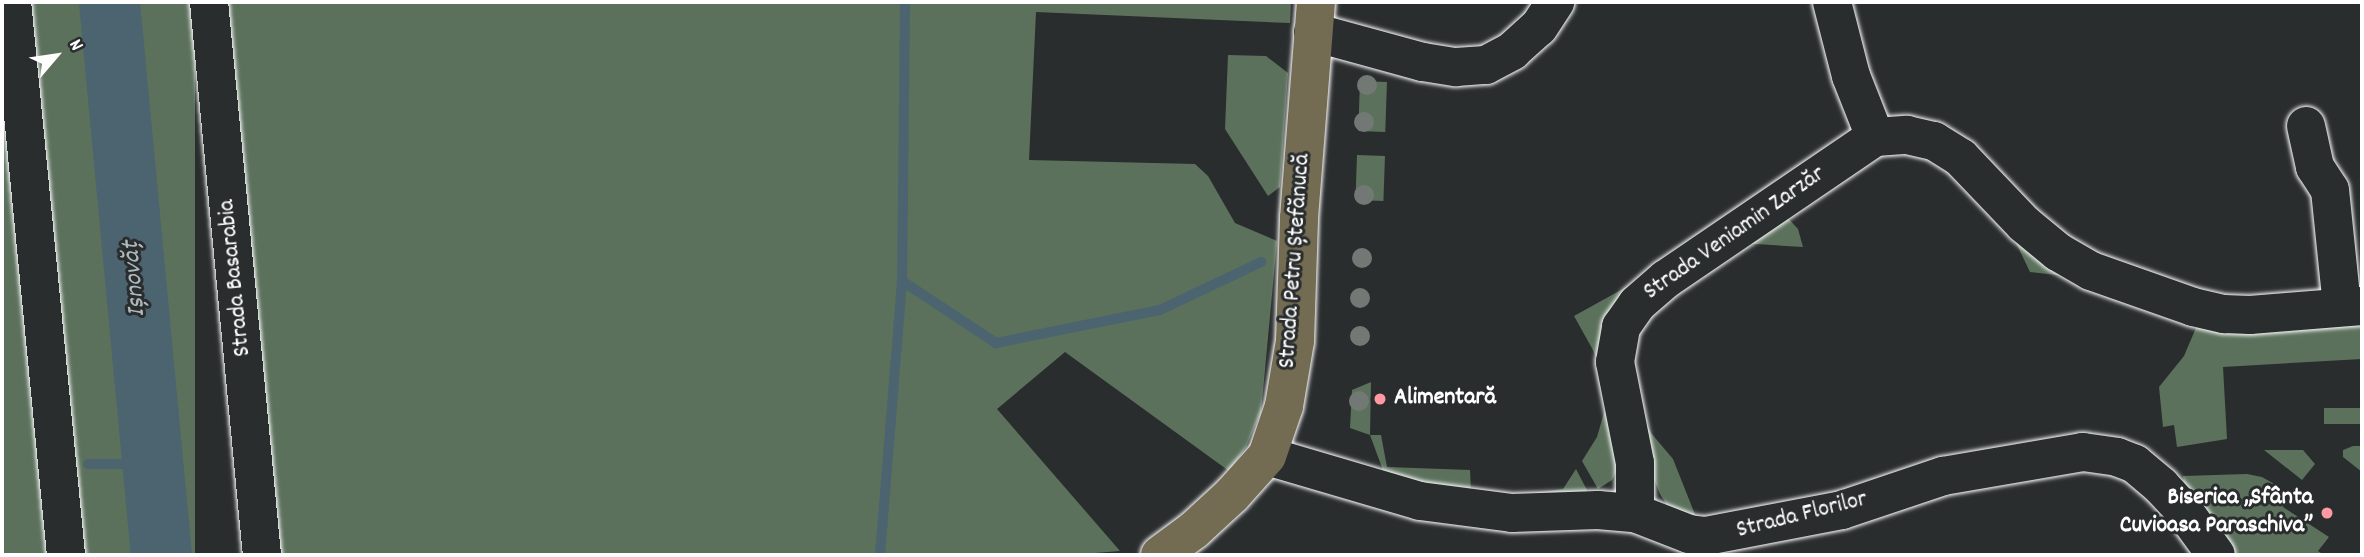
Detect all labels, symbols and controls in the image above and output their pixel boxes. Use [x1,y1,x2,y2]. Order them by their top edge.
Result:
north arrow [21,21,91,91]
text: N [61,35,89,56]
street label: Strada Petru Ștefănucă [1274,153,1318,369]
street label: Strada Veniamin Zarzăr [1639,161,1831,307]
street label: Strada Basarabia [213,198,259,358]
water label: Ișnovăț [116,240,154,318]
place label: Alimentară [1394,385,1496,413]
marker: Alimentară [1372,391,1388,407]
place label: Biserica „Sfânta Cuvioasa Paraschiva” [2120,485,2313,541]
street label: Strada Florilor [1734,486,1870,546]
marker: Biserica „Sfânta Cuvioasa Paraschiva” [2319,505,2335,521]

